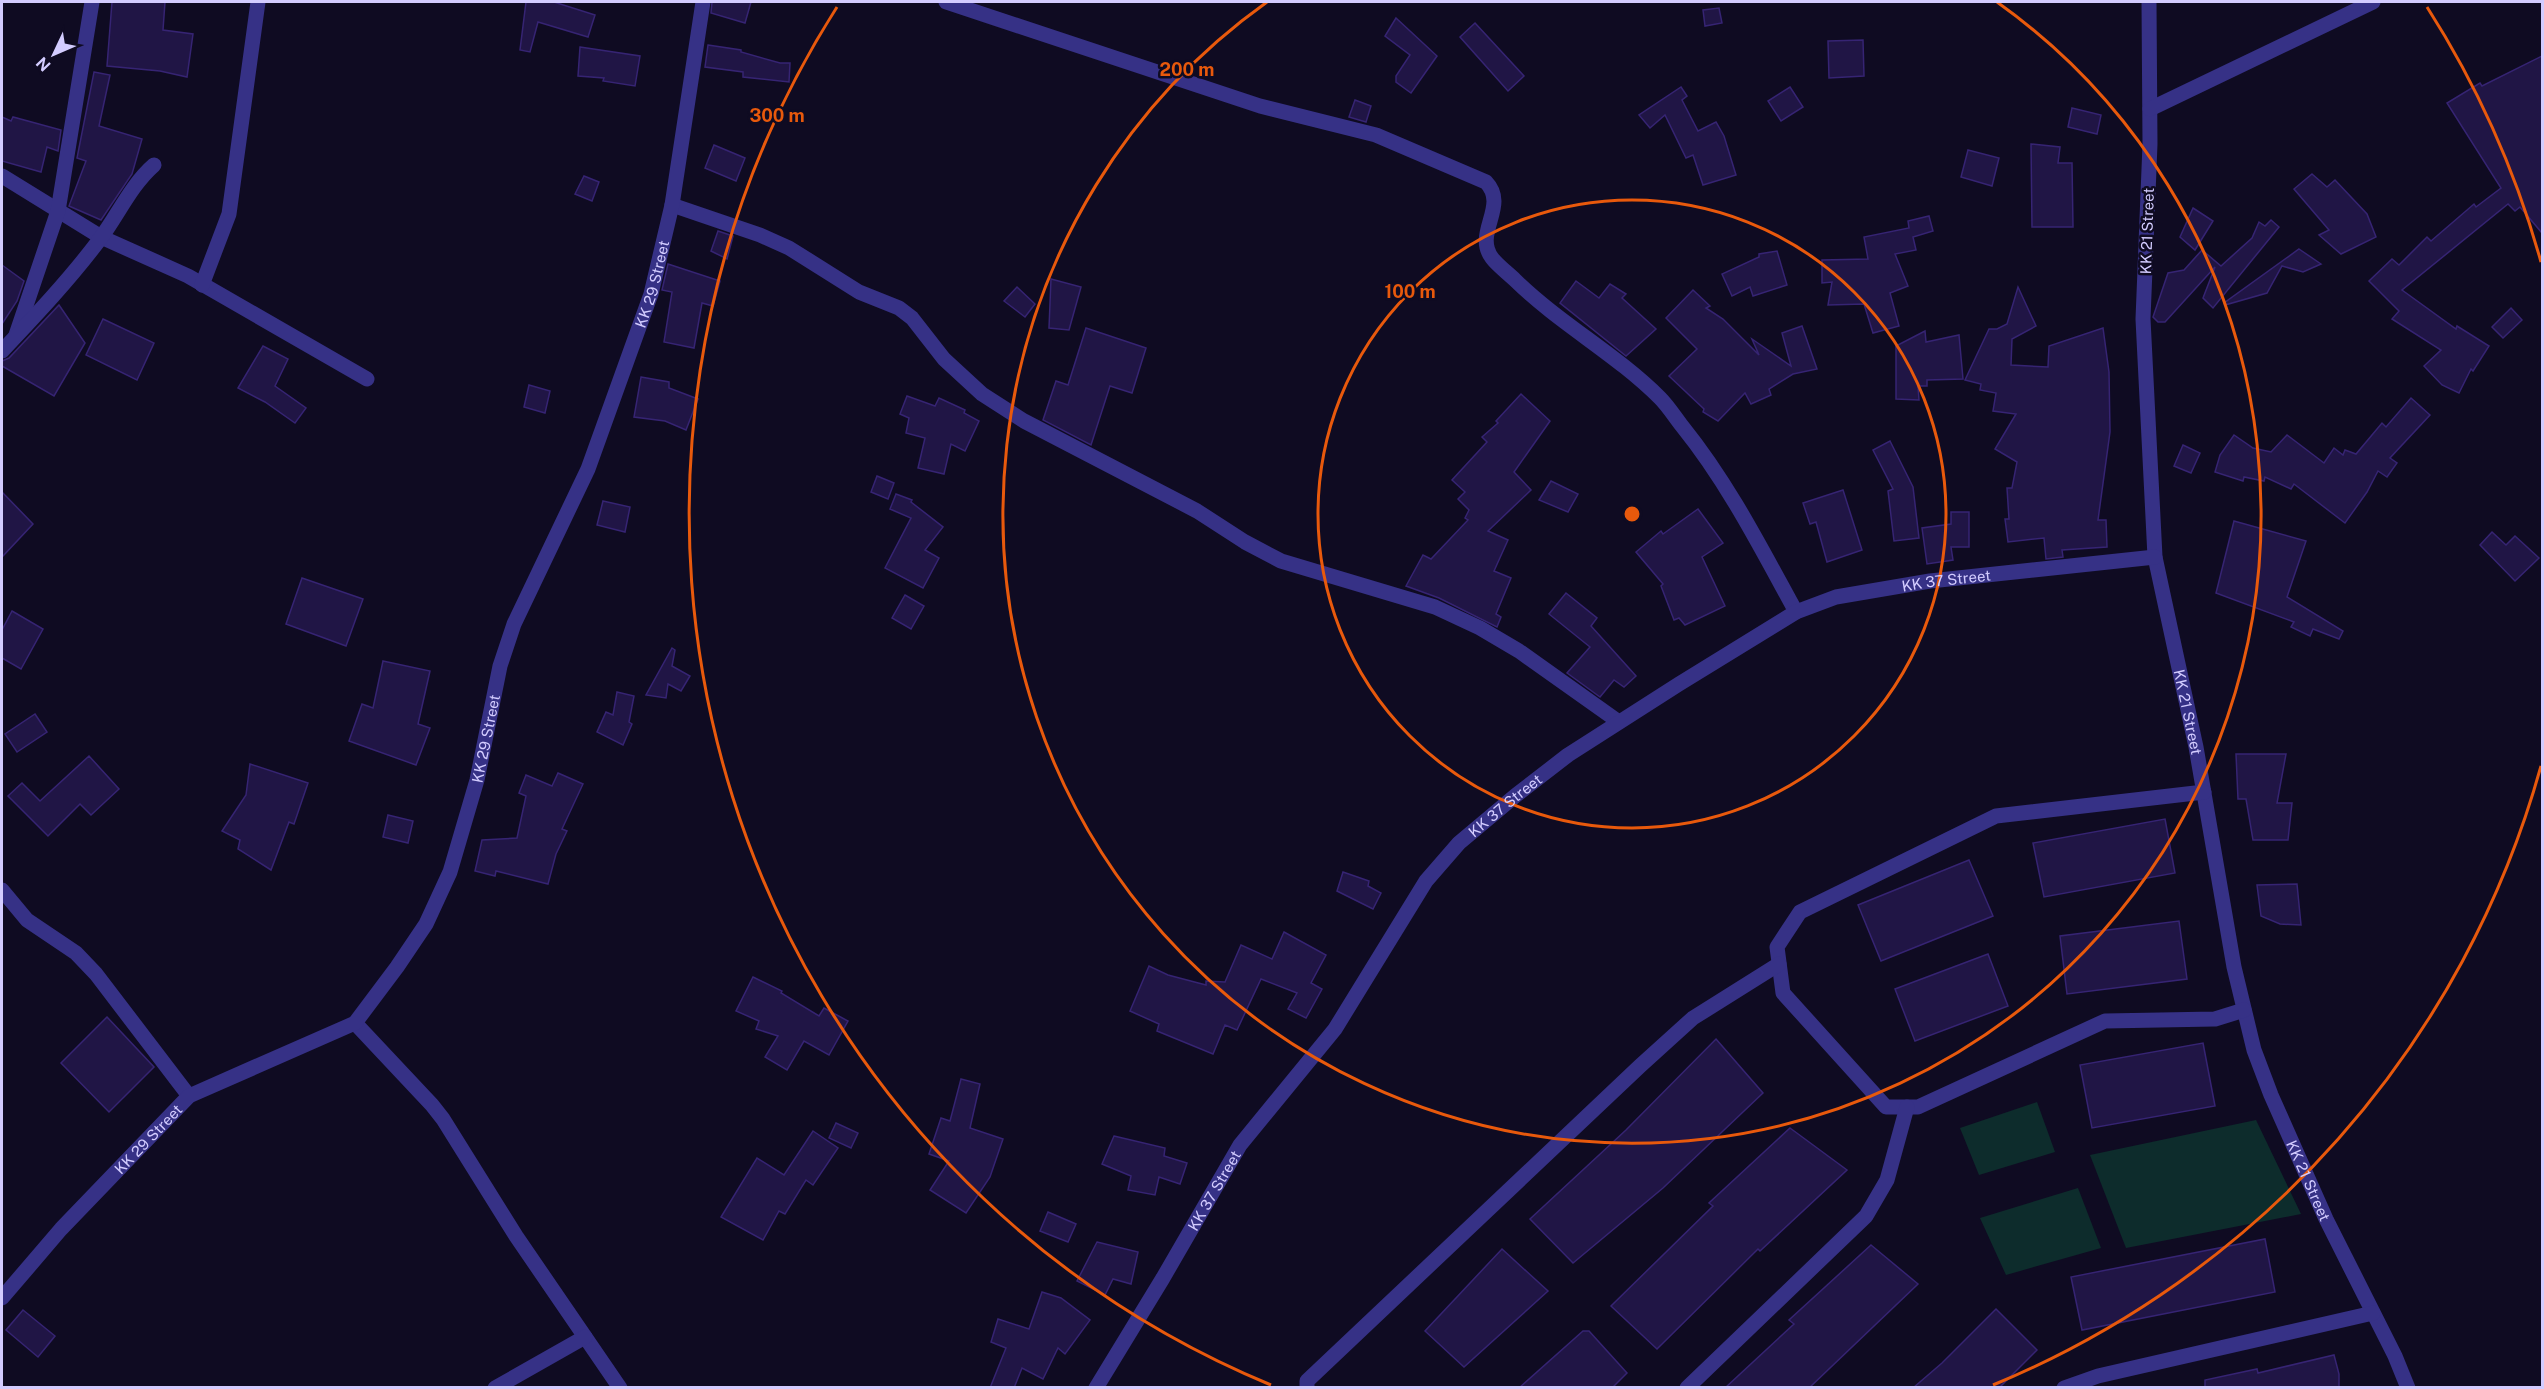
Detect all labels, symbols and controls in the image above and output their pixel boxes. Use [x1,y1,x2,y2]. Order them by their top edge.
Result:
north arrow [24,24,84,84]
text: N [32,53,55,75]
text: 200 m [1160,59,1214,80]
text: 300 m [749,105,805,126]
street label: KK 21 Street [2137,187,2157,275]
street label: KK 29 Street [631,238,672,330]
text: 100 m [1384,281,1436,302]
centre of rings [1622,504,1642,524]
street label: KK 37 Street [1900,566,1992,594]
street label: KK 21 Street [2171,668,2206,756]
street label: KK 29 Street [468,693,503,784]
street label: KK 37 Street [1465,770,1545,840]
street label: KK 29 Street [111,1100,185,1177]
street label: KK 21 Street [2284,1137,2334,1224]
street label: KK 37 Street [1184,1147,1244,1234]

